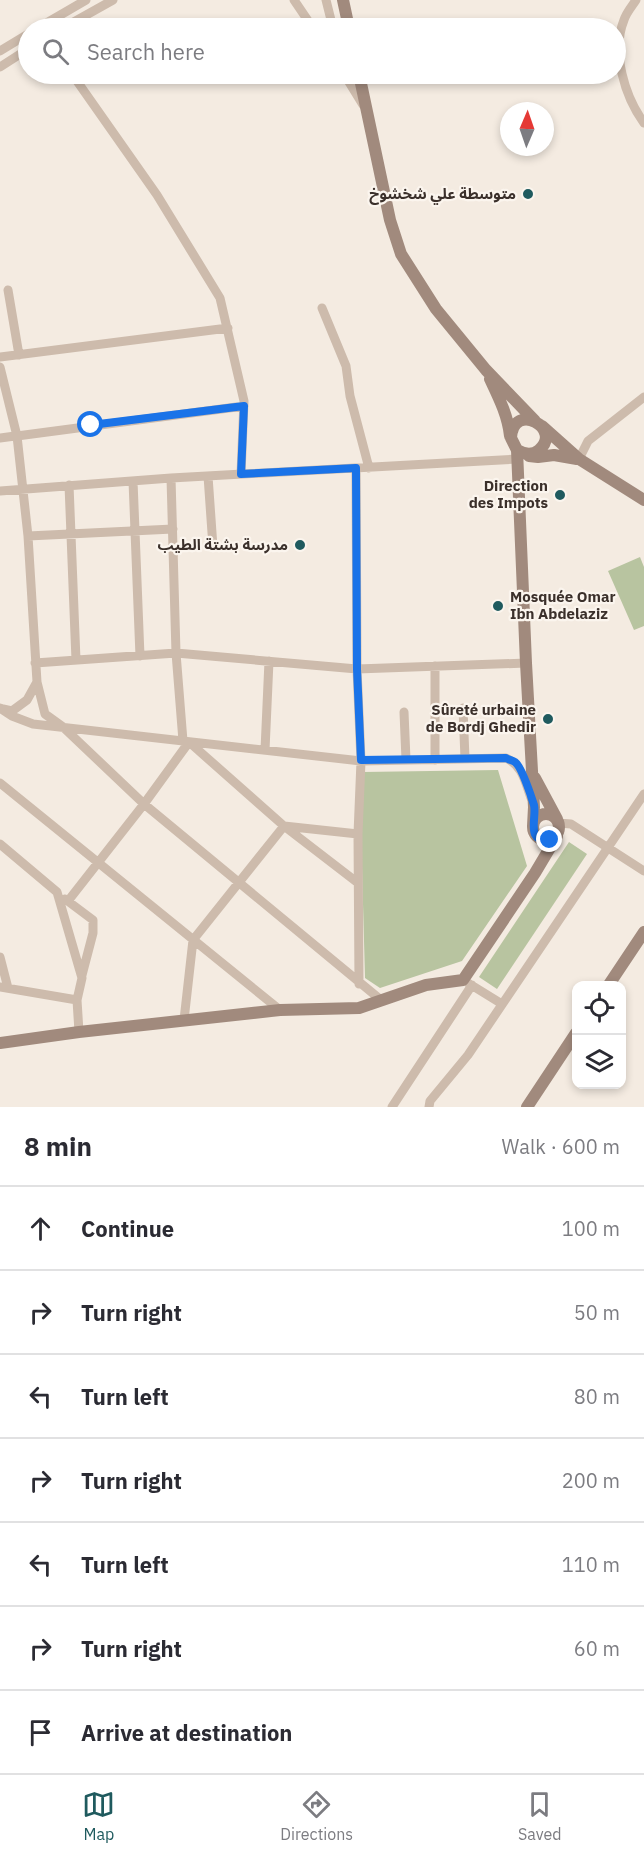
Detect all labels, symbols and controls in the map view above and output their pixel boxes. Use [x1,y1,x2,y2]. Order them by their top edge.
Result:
search box [18,18,626,84]
icon: search [39,35,72,68]
text: Search here [87,37,205,66]
north arrow [500,102,554,156]
place label: متوسطة علي شخشوخ [369,184,516,205]
marker: متوسطة علي شخشوخ [521,187,535,201]
route start [77,411,103,437]
place label: Direction des Impots [469,476,548,512]
marker: Direction des Impots [553,488,567,502]
place label: مدرسة بشتة الطيب [158,535,288,554]
marker: مدرسة بشتة الطيب [293,538,307,552]
place label: Mosquée Omar Ibn Abdelaziz [510,587,615,623]
marker: Mosquée Omar Ibn Abdelaziz [491,599,505,613]
place label: Sûreté urbaine de Bordj Ghedir [426,700,536,736]
marker: Sûreté urbaine de Bordj Ghedir [541,712,555,726]
route end [536,826,562,852]
map controls [572,981,626,1089]
button: locate [572,981,626,1035]
button: layers [572,1035,626,1089]
text: 8 min [24,1129,92,1163]
text: Walk · 600 m [502,1133,620,1160]
icon: ahead [24,1212,57,1245]
text: Continue [81,1214,174,1243]
text: 100 m [562,1215,620,1242]
icon: right [24,1296,57,1329]
text: Turn right [81,1298,182,1327]
text: 50 m [574,1299,620,1326]
icon: left [24,1380,57,1413]
text: Turn left [81,1382,169,1411]
text: 80 m [574,1383,620,1410]
icon: right [24,1464,57,1497]
text: Turn right [81,1466,182,1495]
text: 200 m [562,1467,620,1494]
icon: left [24,1548,57,1581]
text: Turn left [81,1550,169,1579]
text: 110 m [562,1551,620,1578]
icon: right [24,1632,57,1665]
text: Turn right [81,1634,182,1663]
text: 60 m [574,1635,620,1662]
icon: arrive [24,1716,57,1749]
text: Arrive at destination [81,1718,292,1747]
tab: Map [82,1788,115,1844]
tab: Directions [280,1788,353,1844]
tab: Saved [518,1788,562,1844]

